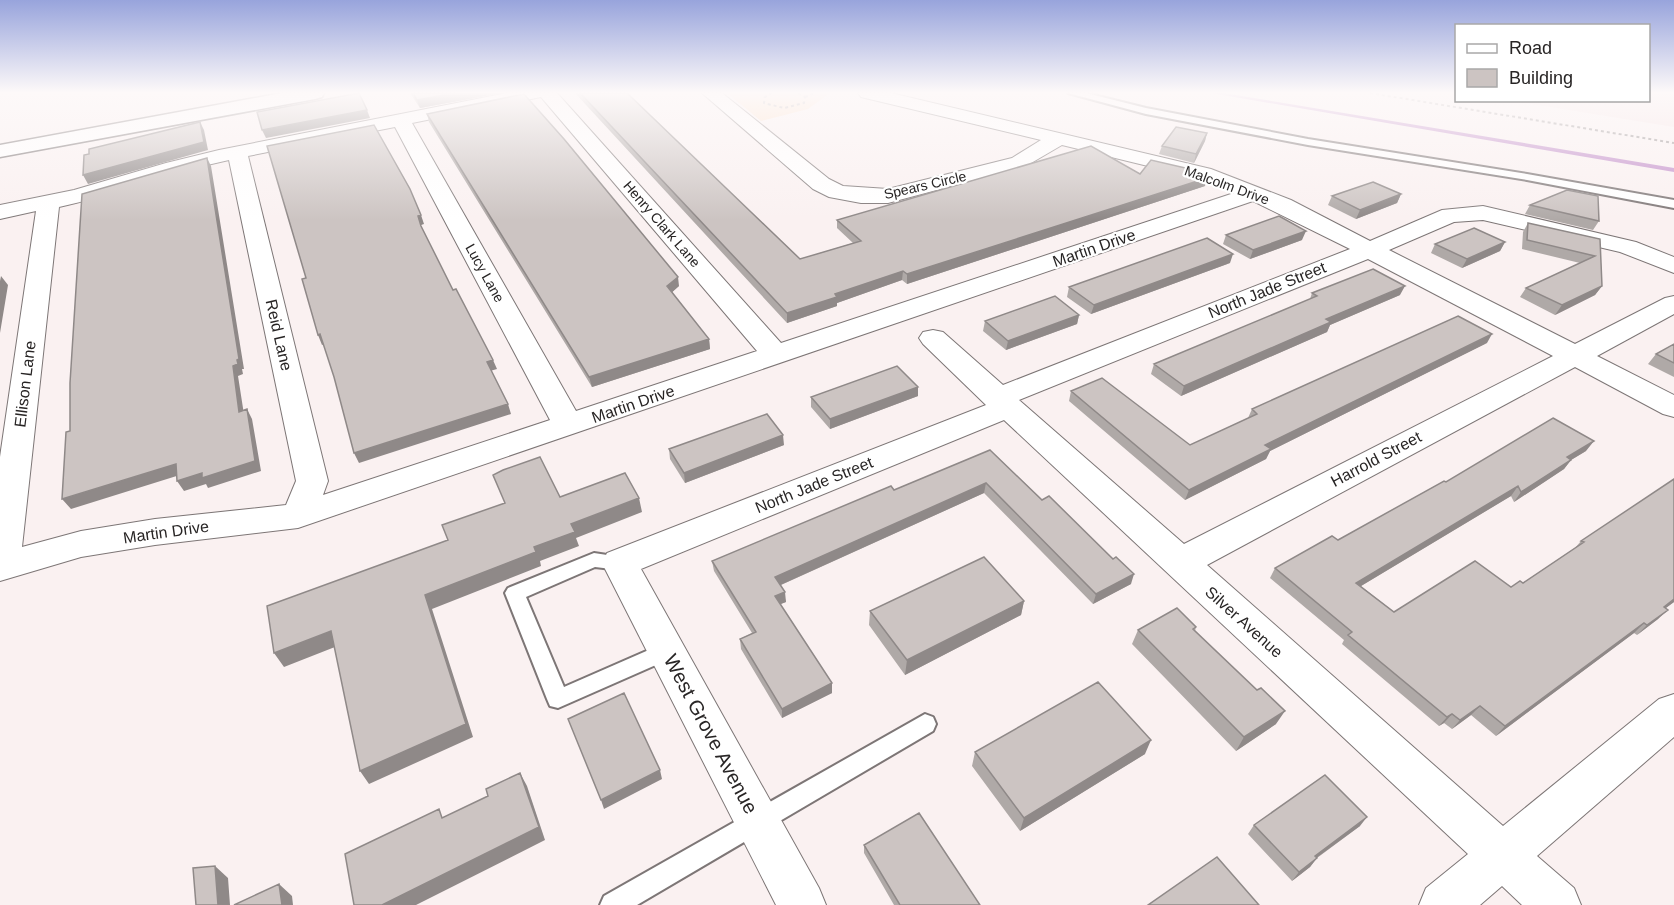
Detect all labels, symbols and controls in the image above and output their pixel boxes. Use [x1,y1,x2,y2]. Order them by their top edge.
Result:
legend [1455,24,1650,102]
text: Road [1509,38,1552,58]
text: Building [1509,68,1573,88]
street label: Malcolm Drive [1183,162,1272,208]
street label: Spears Circle [882,168,968,202]
street label: Henry Clark Lane [620,178,704,271]
street label: Martin Drive [1050,226,1138,270]
street label: Lucy Lane [462,241,508,305]
street label: North Jade Street [1206,258,1329,321]
street label: Reid Lane [263,298,296,373]
street label: Ellison Lane [11,340,39,428]
street label: Martin Drive [589,382,677,426]
street label: Harrold Street [1328,428,1424,490]
street label: North Jade Street [753,453,876,516]
street label: Martin Drive [122,518,210,546]
street label: Silver Avenue [1202,583,1286,661]
street label: West Grove Avenue [660,651,762,817]

